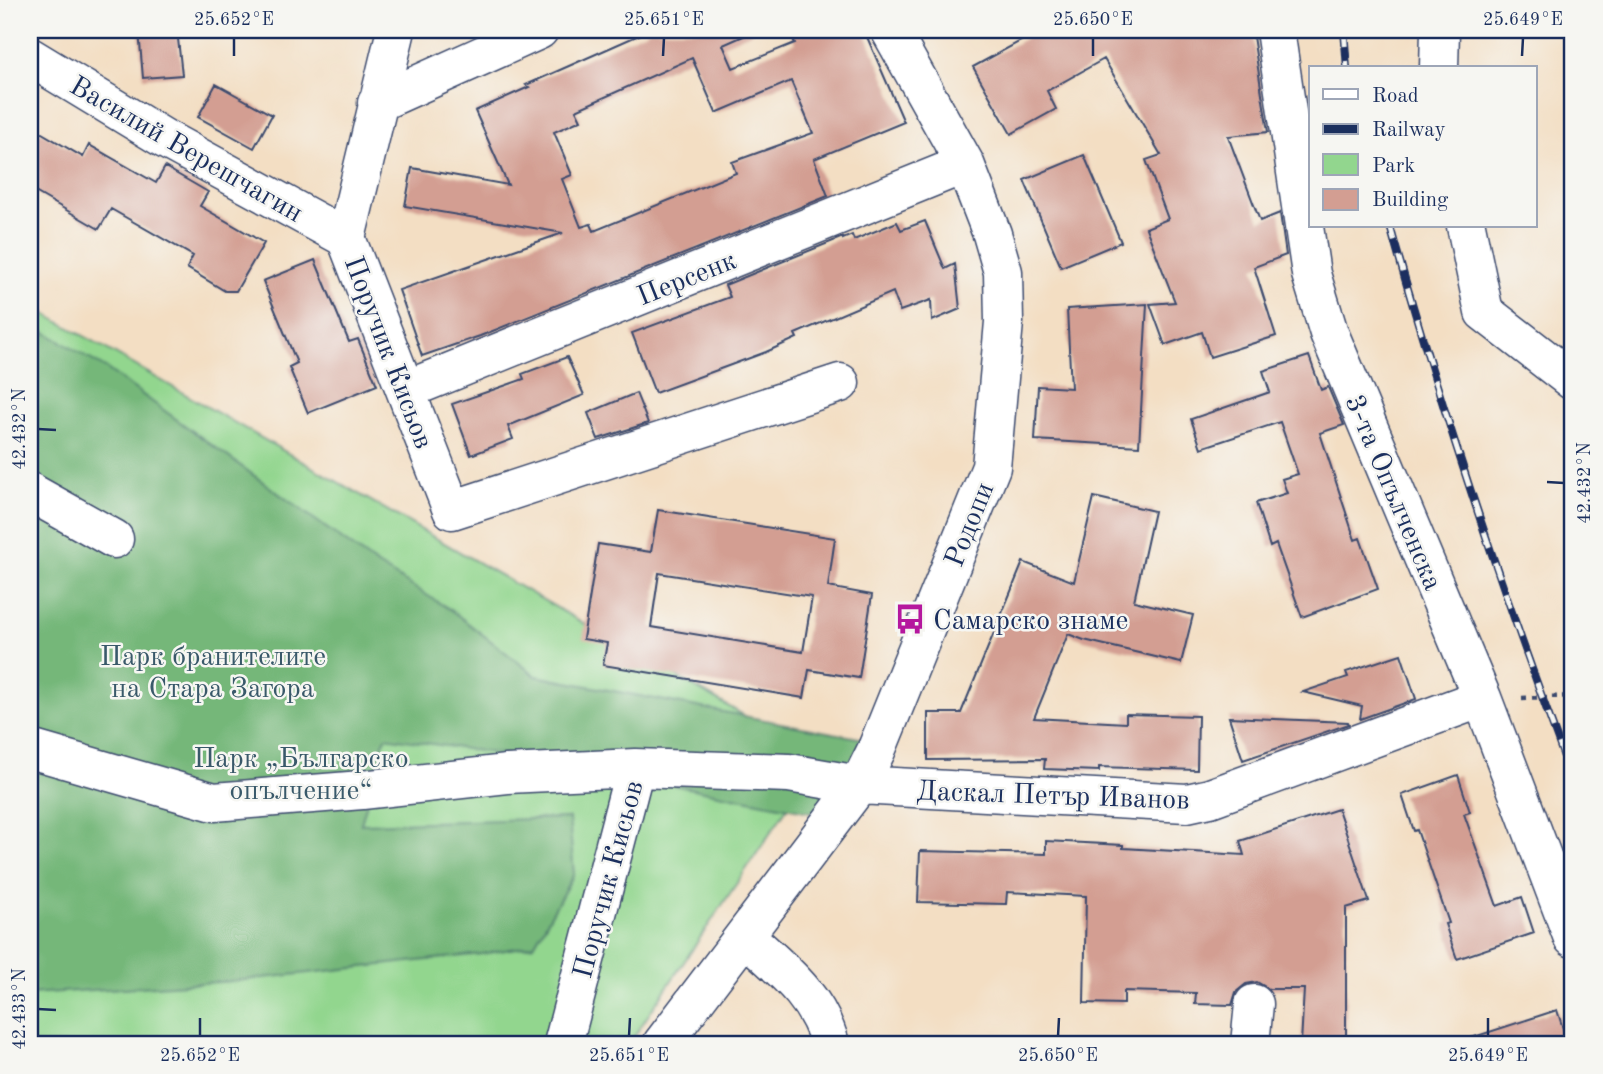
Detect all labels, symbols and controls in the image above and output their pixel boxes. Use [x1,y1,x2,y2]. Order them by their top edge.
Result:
text: 25.652°E [194,11,274,29]
text: 25.651°E [624,11,704,29]
text: 25.650°E [1053,11,1133,29]
text: 25.649°E [1483,11,1563,29]
legend [1309,66,1536,228]
street label: Василий Верешчагин [64,73,307,229]
text: Road [1372,86,1419,107]
text: Railway [1372,120,1446,141]
text: Park [1372,156,1415,177]
text: Building [1372,190,1449,211]
street label: Персенк [634,247,741,312]
street label: Поручик Кисьов [338,253,437,453]
text: 42.432°N [11,388,29,470]
street label: 3-та Опълченска [1338,391,1446,595]
text: 42.432°N [1576,442,1594,524]
street label: Родопи [941,479,1000,571]
bus stop icon: Самарско знаме [893,602,927,636]
place label: Самарско знаме [933,608,1128,636]
park label: Парк бранителите на Стара Загора [100,644,326,704]
park label: Парк „Българско опълчение“ [193,746,409,806]
street label: Поручик Кисьов [570,778,650,982]
street label: Даскал Петър Иванов [916,778,1190,816]
text: 42.433°N [11,968,29,1050]
text: 25.652°E [160,1047,240,1065]
text: 25.651°E [589,1047,669,1065]
text: 25.650°E [1018,1047,1098,1065]
text: 25.649°E [1448,1047,1528,1065]

